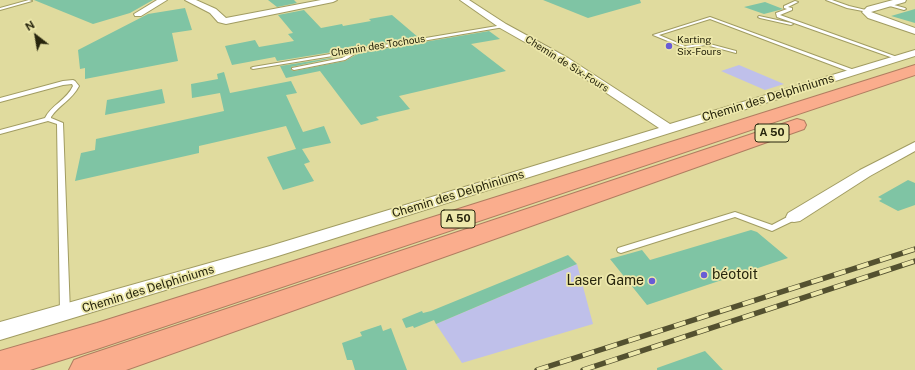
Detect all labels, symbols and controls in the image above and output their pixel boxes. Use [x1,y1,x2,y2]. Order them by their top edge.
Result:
north arrow [16,16,56,56]
text: N [23,18,37,33]
street label: Chemin des Tochous [330,33,426,59]
street label: Chemin de Six-Fours [523,33,611,95]
place label: Karting Six-Fours [677,34,721,58]
marker: Karting Six-Fours [664,41,674,51]
street label: Chemin des Delphiniums [700,71,836,125]
road number: A 50 [755,124,789,142]
street label: Chemin des Delphiniums [390,167,526,221]
road number: A 50 [441,210,475,228]
street label: Chemin des Delphiniums [80,262,216,316]
place label: béotoit [712,267,758,283]
marker: béotoit [699,270,709,280]
place label: Laser Game [567,273,644,289]
marker: Laser Game [647,276,657,286]

